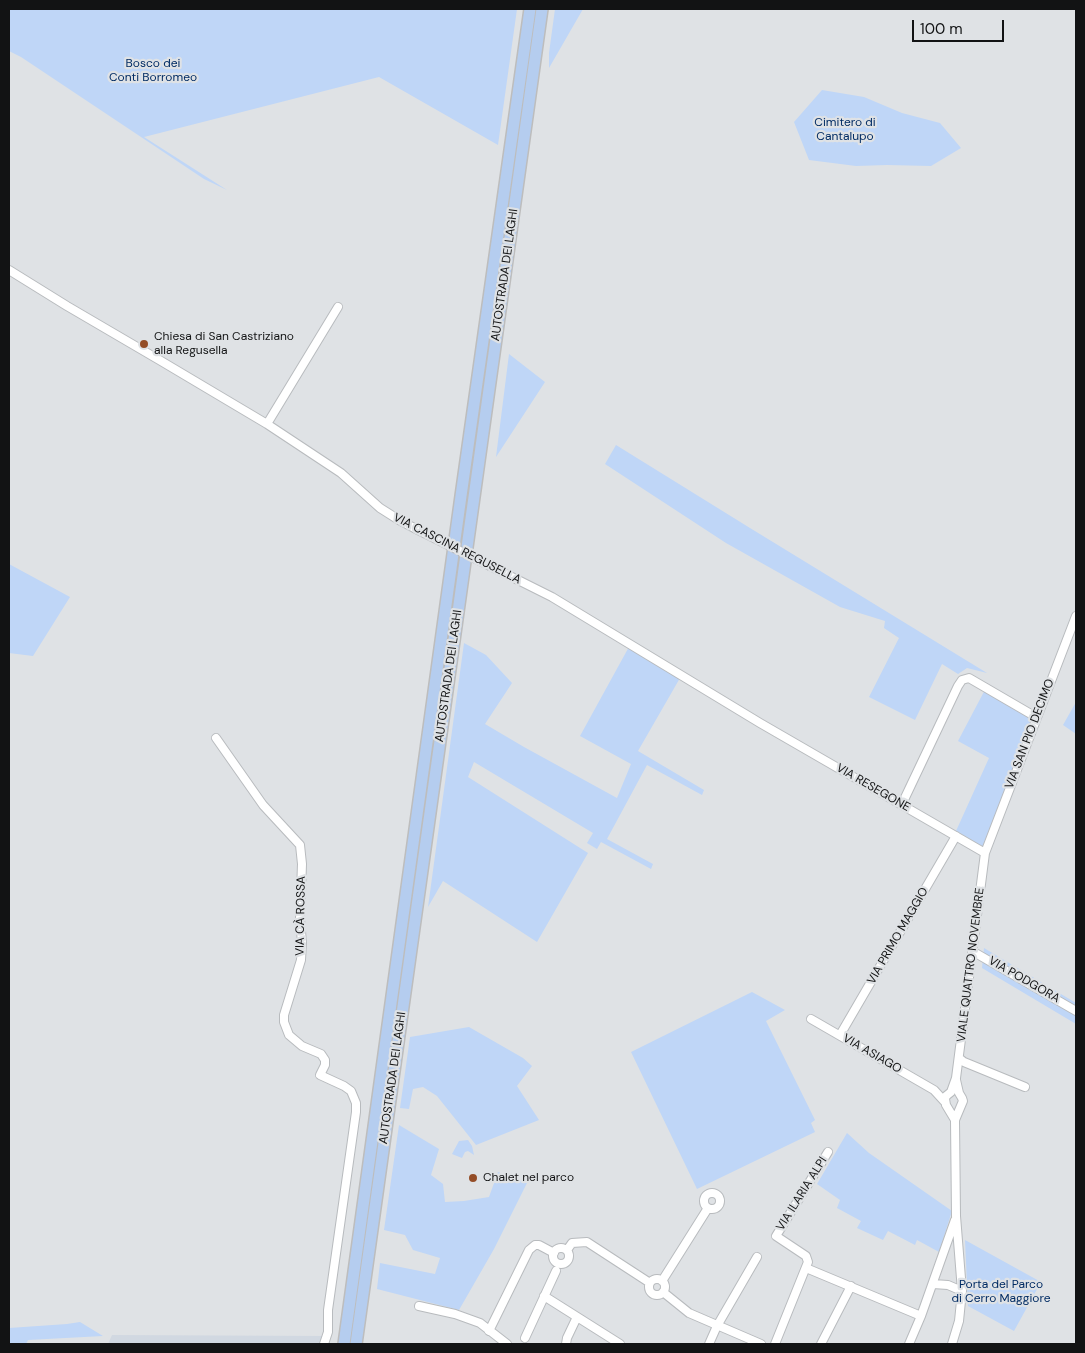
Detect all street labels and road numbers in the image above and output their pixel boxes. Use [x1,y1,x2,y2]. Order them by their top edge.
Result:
street label: AUTOSTRADA DEI LAGHI [489,208,521,342]
street label: VIA CASCINA REGUSELLA [391,510,523,588]
street label: AUTOSTRADA DEI LAGHI [433,609,465,743]
street label: VIA SAN PIO DECIMO [1002,677,1058,791]
street label: VIA RESEGONE [833,761,913,815]
street label: VIA CÀ ROSSA [293,876,309,956]
street label: VIA PRIMO MAGGIO [864,885,932,987]
street label: VIALE QUATTRO NOVEMBRE [954,887,988,1043]
street label: VIA PODGORA [986,954,1062,1006]
street label: AUTOSTRADA DEI LAGHI [377,1011,409,1145]
street label: VIA ASIAGO [840,1031,904,1077]
street label: VIA ILARIA ALPI [774,1154,830,1234]

